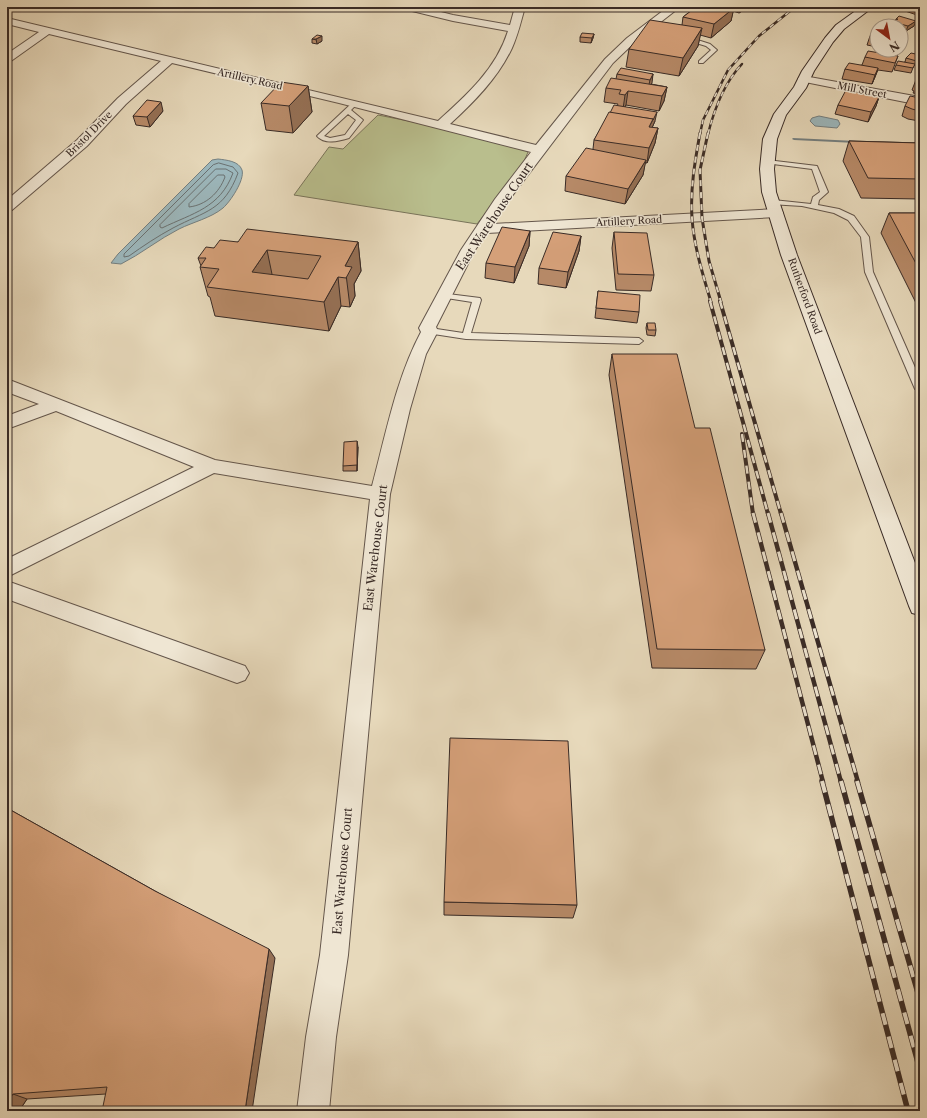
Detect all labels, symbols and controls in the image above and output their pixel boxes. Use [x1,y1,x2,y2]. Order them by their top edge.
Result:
north arrow [869,18,909,58]
text: N [886,38,902,55]
street label: Artillery Road [215,65,284,93]
street label: Mill Street [836,79,888,101]
street label: Bristol Drive [63,108,115,160]
street label: East Warehouse Court [452,158,536,273]
street label: Artillery Road [594,213,663,229]
street label: Rutherford Road [785,256,825,336]
street label: East Warehouse Court [360,483,390,612]
street label: East Warehouse Court [329,806,355,935]

